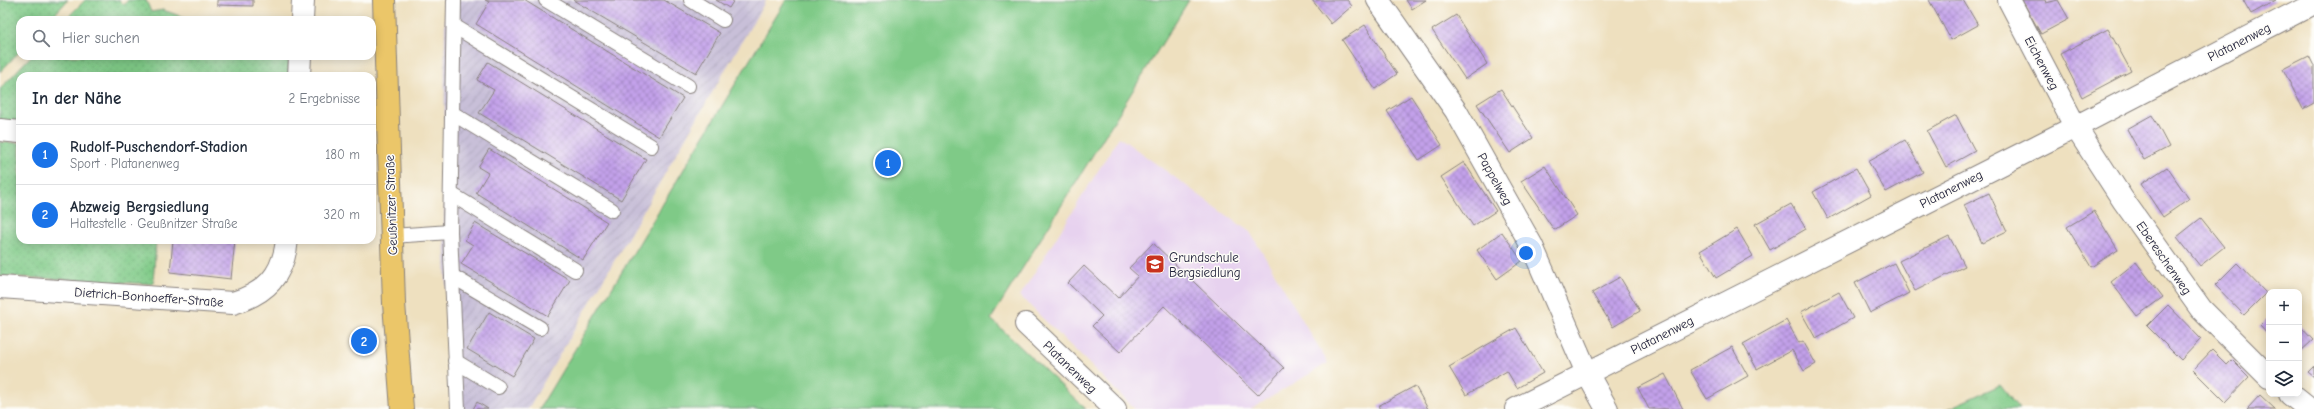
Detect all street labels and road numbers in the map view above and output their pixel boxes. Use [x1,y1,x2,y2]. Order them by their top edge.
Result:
street label: Platanenweg [2205,20,2273,64]
street label: Eichenweg [2022,34,2062,92]
street label: Pappelweg [1474,150,1516,208]
street label: Geußnitzer Straße [382,154,400,255]
street label: Platanenweg [1917,167,1985,211]
street label: Ebereschenweg [2133,218,2195,298]
street label: Dietrich-Bonhoeffer-Straße [74,284,225,310]
street label: Platanenweg [1628,313,1696,357]
street label: Platanenweg [1040,338,1100,396]

